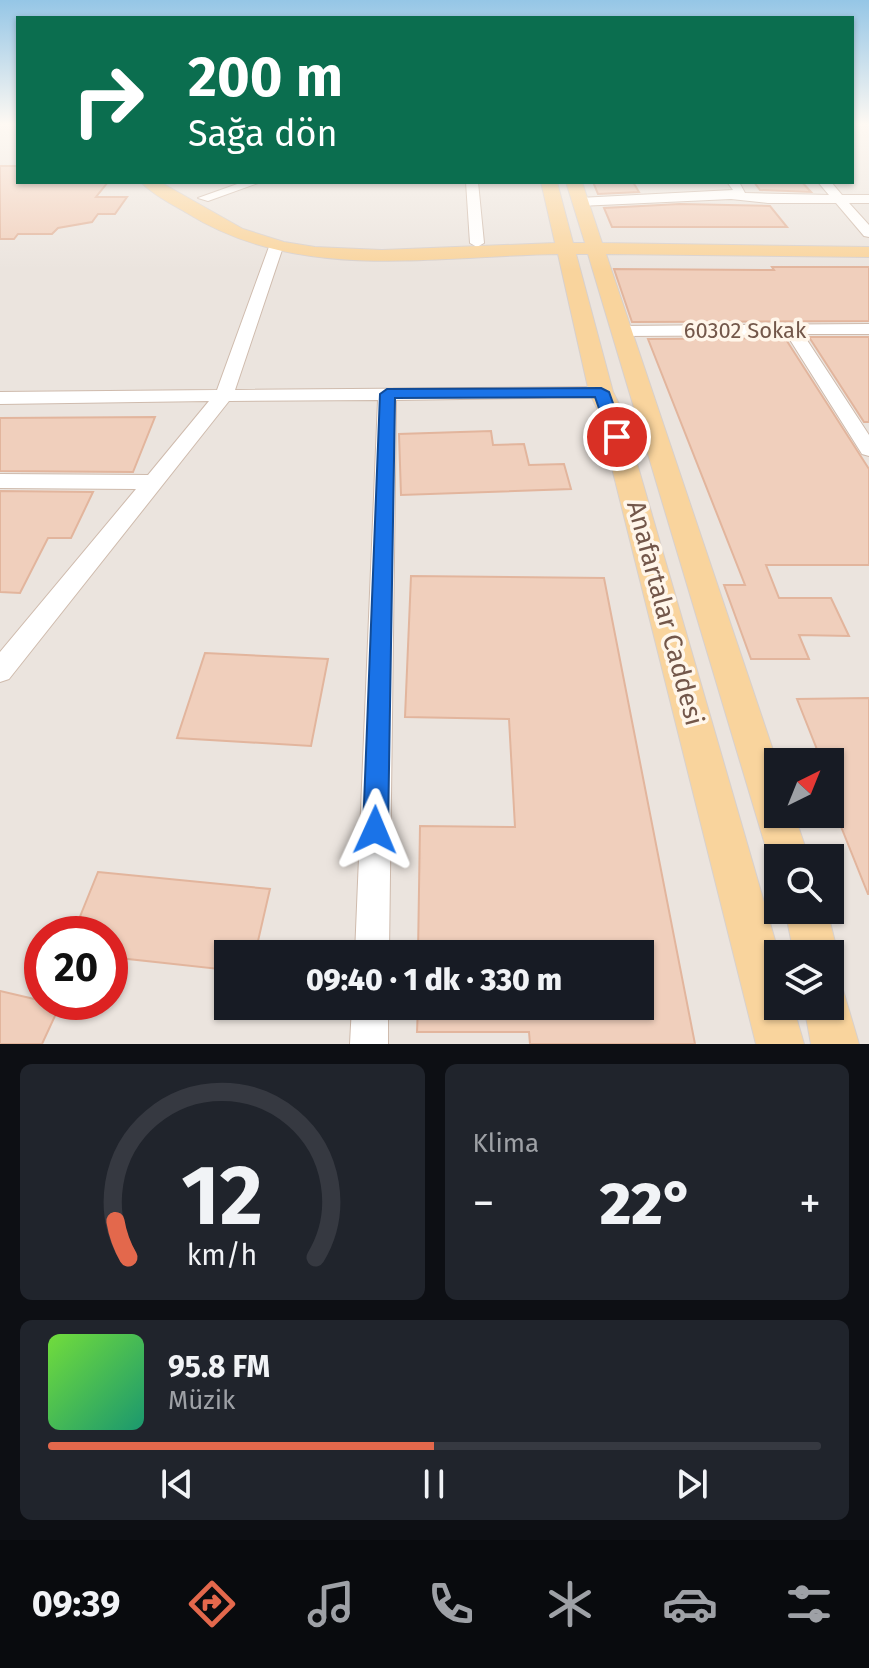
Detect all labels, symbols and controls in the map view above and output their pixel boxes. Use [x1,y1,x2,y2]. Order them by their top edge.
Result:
text: 200 m [188,44,343,111]
icon: right [56,48,160,152]
text: Sağa dön [188,112,338,156]
street label: 60302 Sokak [684,317,807,344]
pin [583,403,651,471]
icon: arrive [595,415,639,459]
street label: Anafartalar Caddesi [620,497,710,729]
north arrow [764,748,844,828]
map controls [764,748,844,1020]
position arrow [333,788,417,872]
button: search [764,844,844,924]
speed limit sign: 20 [24,916,128,1020]
button: layers [764,940,844,1020]
text: 09:40 · 1 dk · 330 m [306,962,562,998]
text: Klima [473,1128,539,1159]
text: 12 [181,1146,263,1246]
text: 22° [600,1168,694,1240]
text: − [473,1177,495,1230]
text: + [799,1177,821,1230]
text: km/h [187,1238,258,1273]
text: 95.8 FM [168,1349,270,1385]
text: Müzik [168,1385,235,1416]
icon: previous [155,1462,199,1506]
icon: pause [412,1462,456,1506]
icon: next [670,1462,714,1506]
icon: directions [184,1576,240,1632]
icon: music [303,1576,359,1632]
icon: phone [423,1576,479,1632]
icon: climate [542,1576,598,1632]
icon: car [662,1576,718,1632]
icon: filters [781,1576,837,1632]
text: 09:39 [32,1582,120,1626]

